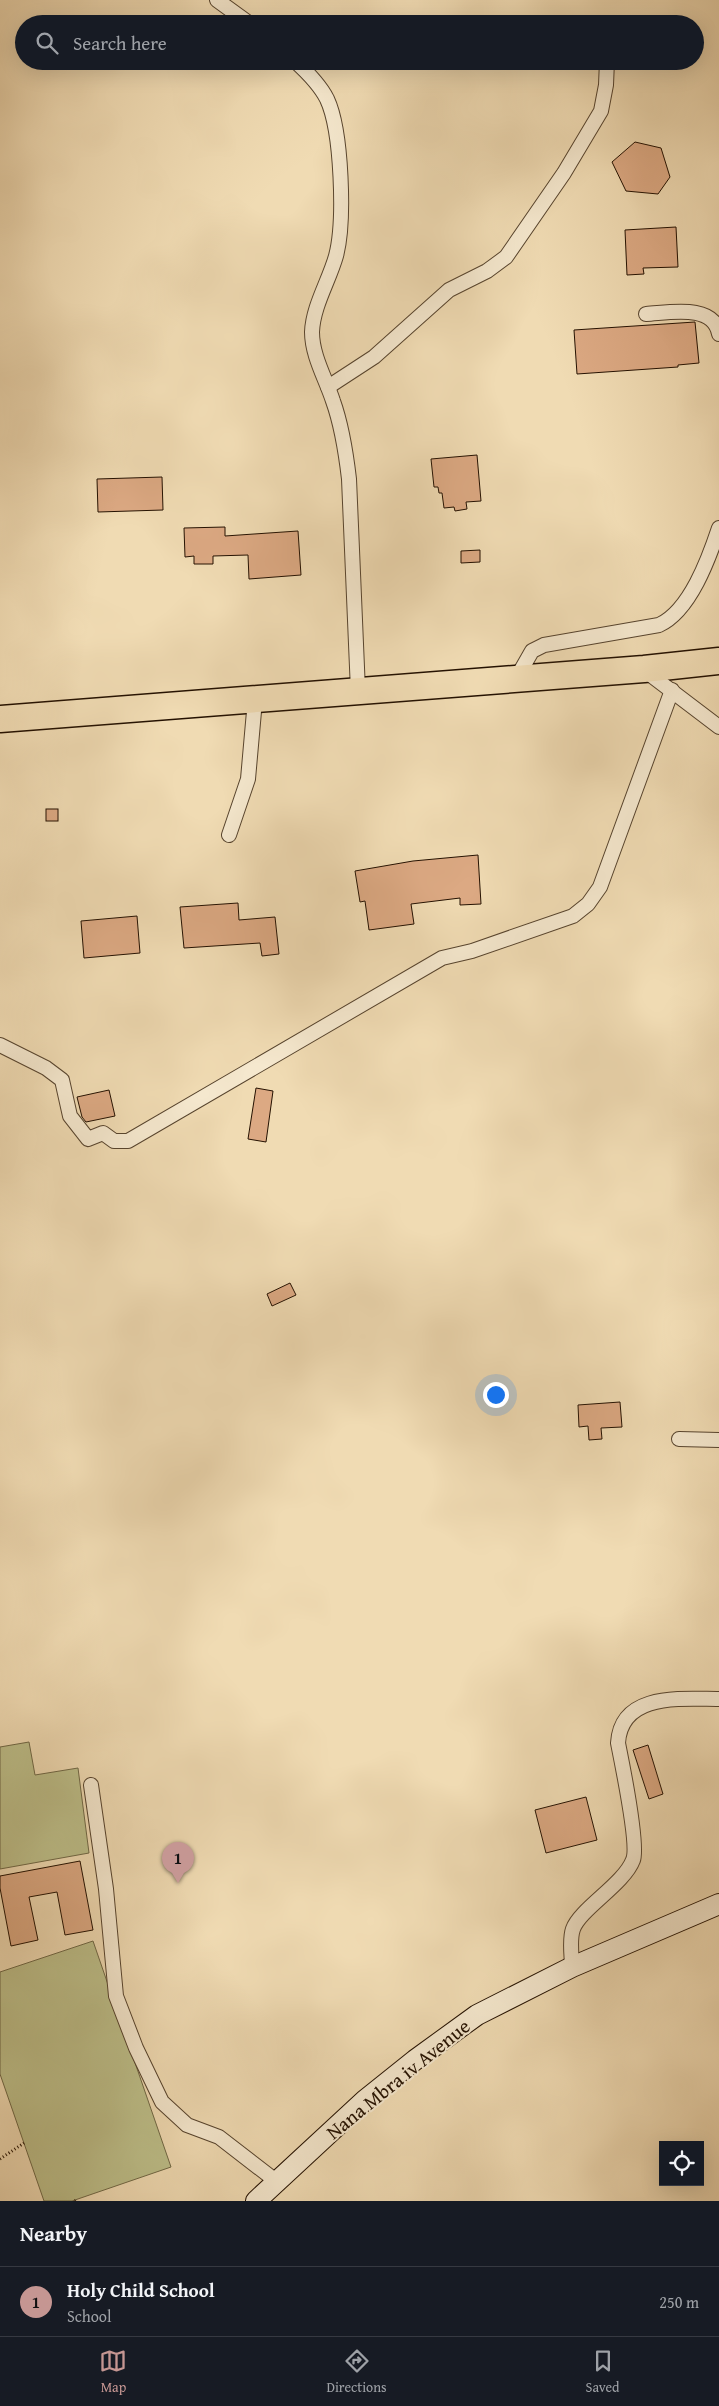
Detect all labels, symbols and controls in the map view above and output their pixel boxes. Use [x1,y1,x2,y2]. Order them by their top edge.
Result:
search box [15,15,704,70]
icon: search [33,29,61,57]
text: Search here [73,29,167,57]
your location [483,1382,509,1408]
pin: 1 [162,1842,194,1883]
street label: Nana Mbra ⅳ Avenue [320,2011,476,2146]
map controls [659,2141,704,2186]
button: locate [659,2141,704,2186]
text: Nearby [20,2218,87,2249]
text: Holy Child School [67,2276,215,2304]
text: 1 [32,2290,40,2314]
text: 250 m [659,2290,699,2314]
text: School [67,2304,111,2328]
tab: Map [99,2347,127,2397]
tab: Directions [326,2347,387,2397]
tab: Saved [586,2347,620,2397]

